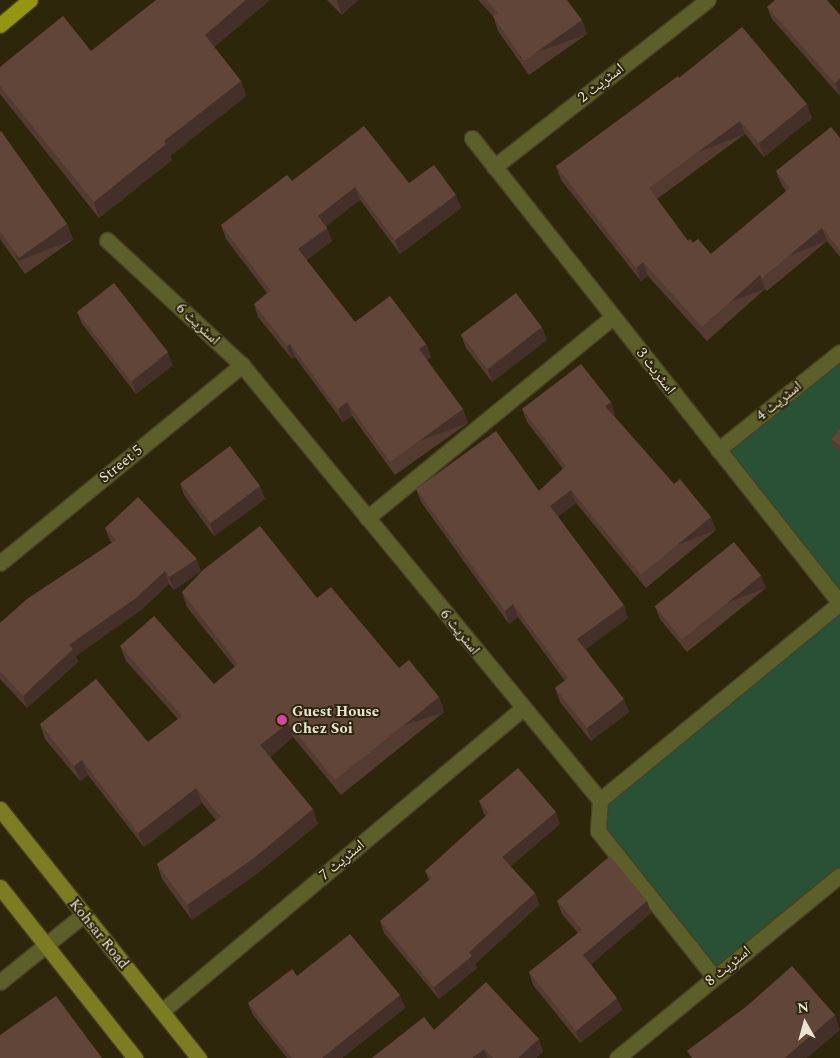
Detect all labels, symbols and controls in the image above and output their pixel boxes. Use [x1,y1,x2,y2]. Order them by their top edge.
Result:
street label: اسٹریٹ 2 [574,59,628,107]
street label: اسٹریٹ 6 [172,299,224,349]
street label: اسٹریٹ 3 [632,344,680,398]
street label: اسٹریٹ 4 [753,377,805,425]
street label: Street 5 [96,441,146,487]
street label: اسٹریٹ 6 [436,606,484,658]
place label: Guest House Chez Soi [292,702,379,737]
marker: Guest House Chez Soi [276,714,288,726]
street label: اسٹریٹ 7 [316,836,368,884]
street label: Kohsar Road [65,895,133,973]
street label: اسٹریٹ 8 [702,942,754,990]
text: N [796,996,810,1019]
north arrow [780,998,830,1048]

